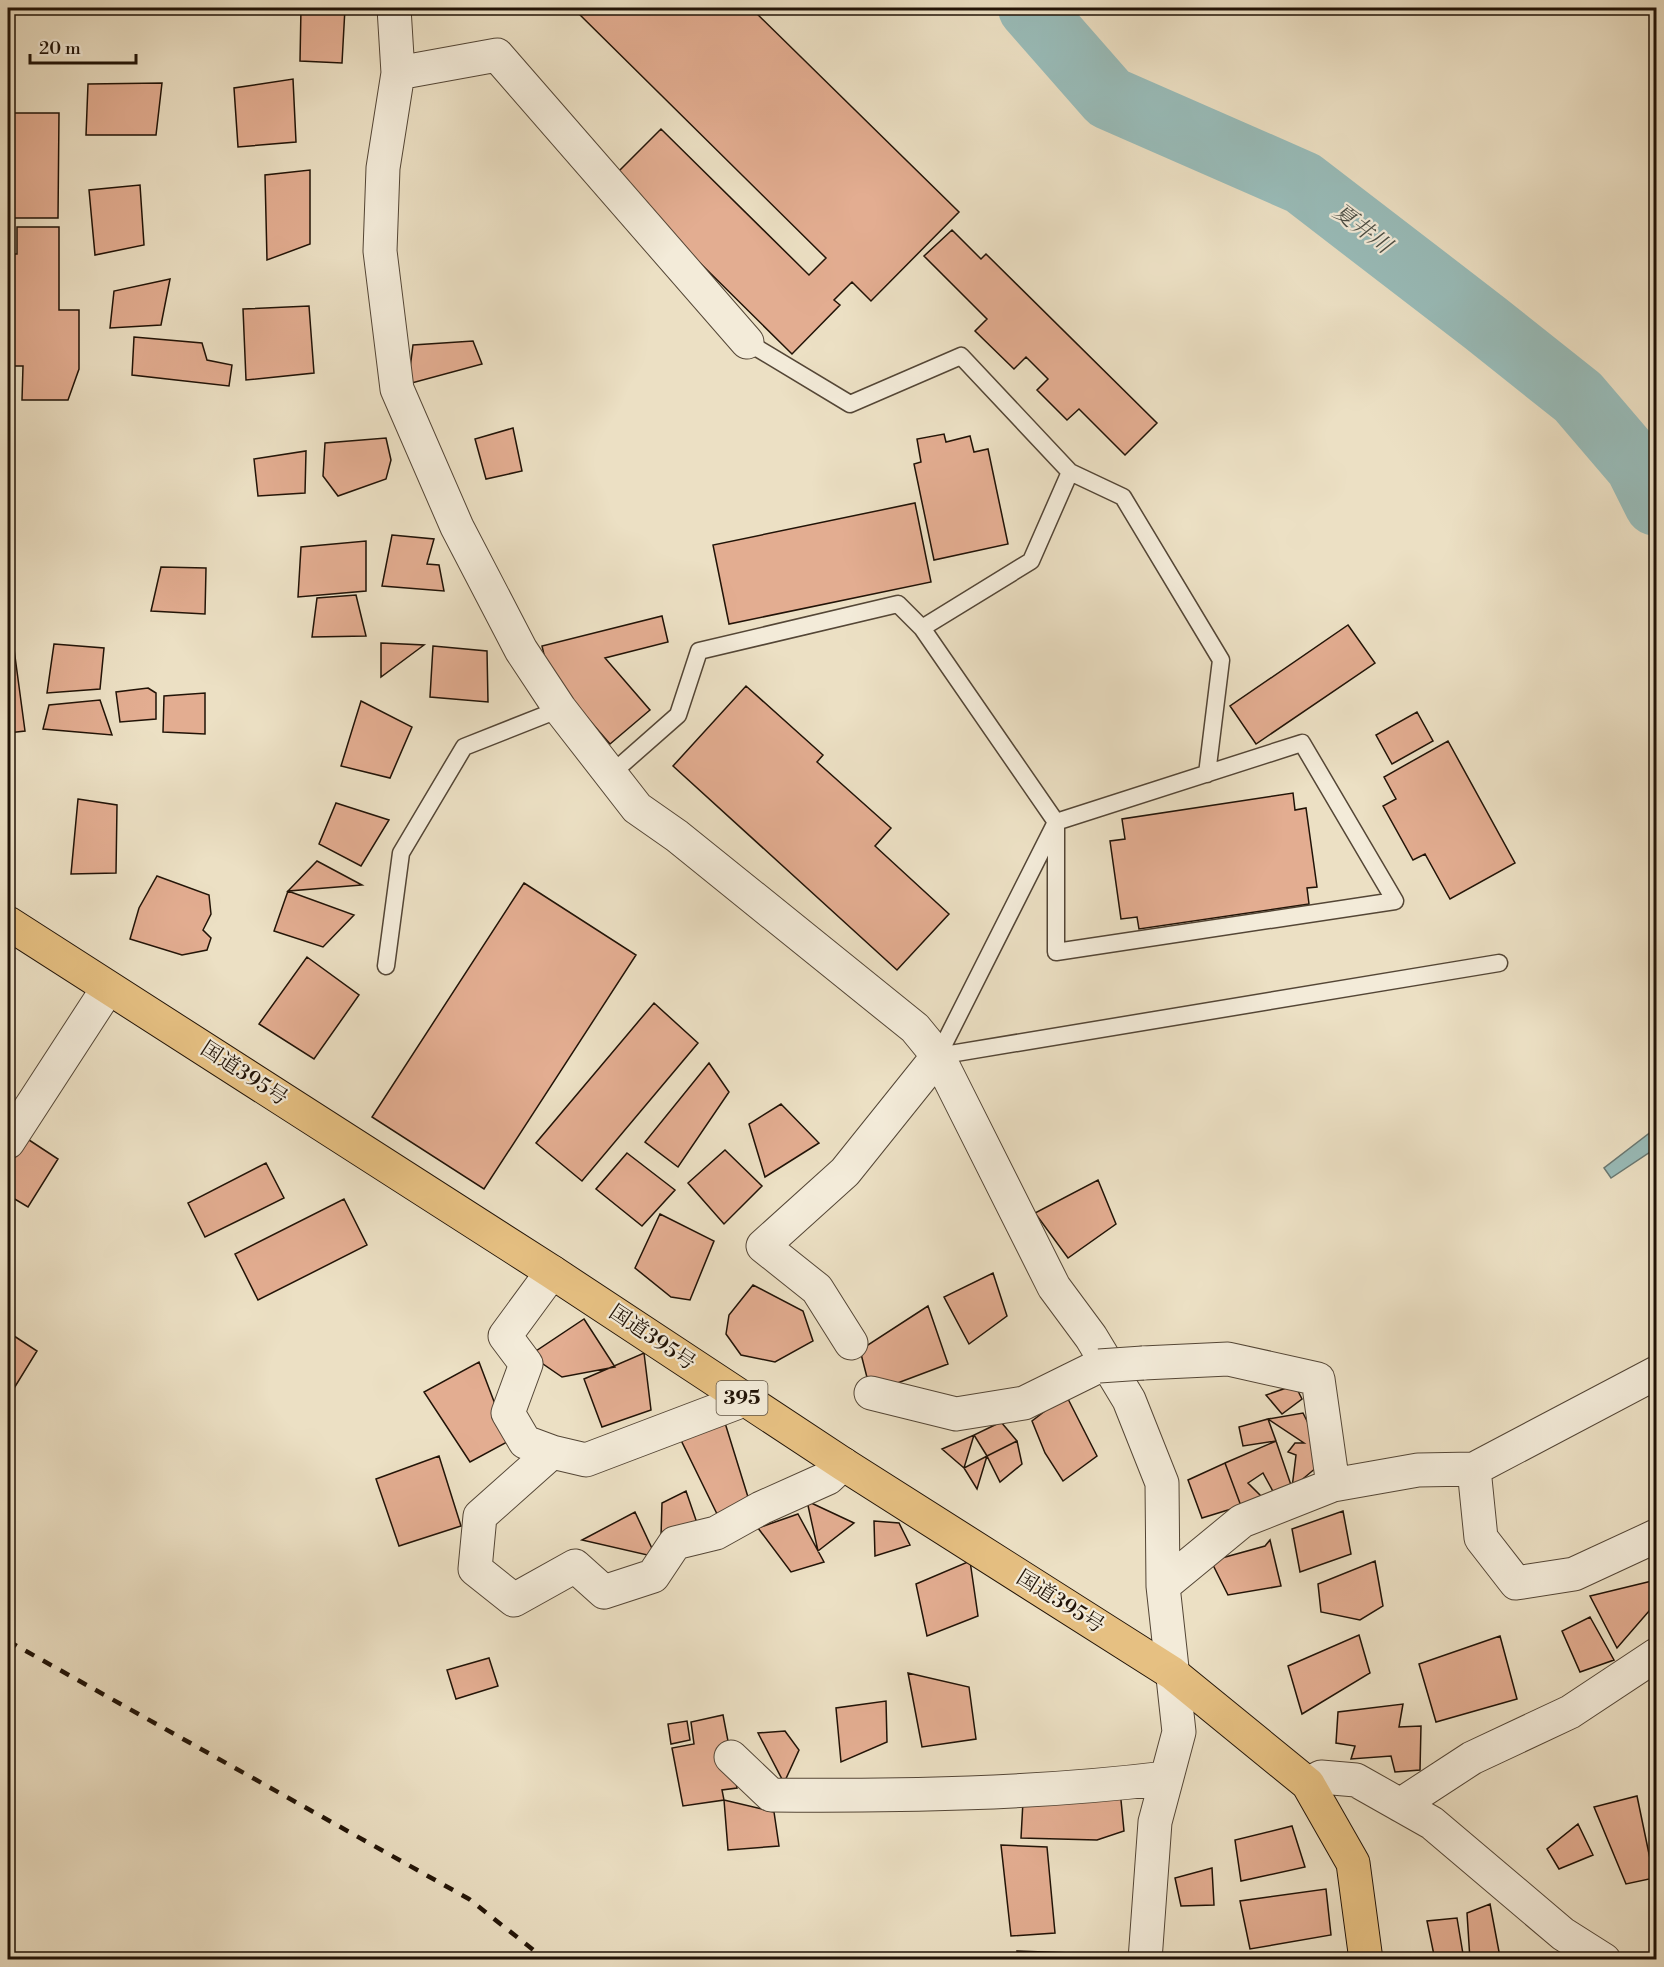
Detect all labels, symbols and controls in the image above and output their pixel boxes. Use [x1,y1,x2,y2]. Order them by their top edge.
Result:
scale bar [30,27,136,65]
text: 20 m [39,37,81,60]
water label: 夏井川 [1328,198,1398,261]
street label: 国道395号 [195,1036,293,1112]
street label: 国道395号 [604,1300,700,1376]
road number: 395 [716,1381,768,1415]
street label: 国道395号 [1011,1565,1109,1639]

